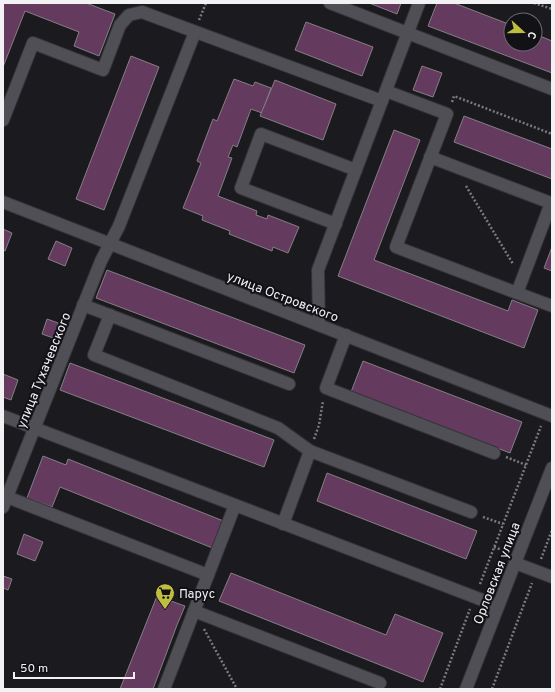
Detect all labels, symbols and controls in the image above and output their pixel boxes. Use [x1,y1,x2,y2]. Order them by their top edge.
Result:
north arrow [503,12,543,52]
text: С [524,29,539,41]
street label: улица Островского [224,269,340,327]
street label: улица Тухачевского [14,310,75,431]
street label: Орловская улица [471,520,525,627]
supermarket icon: Парус [154,582,176,610]
place label: Парус [179,587,215,603]
scale bar [14,654,134,680]
text: 50 m [20,661,48,677]

